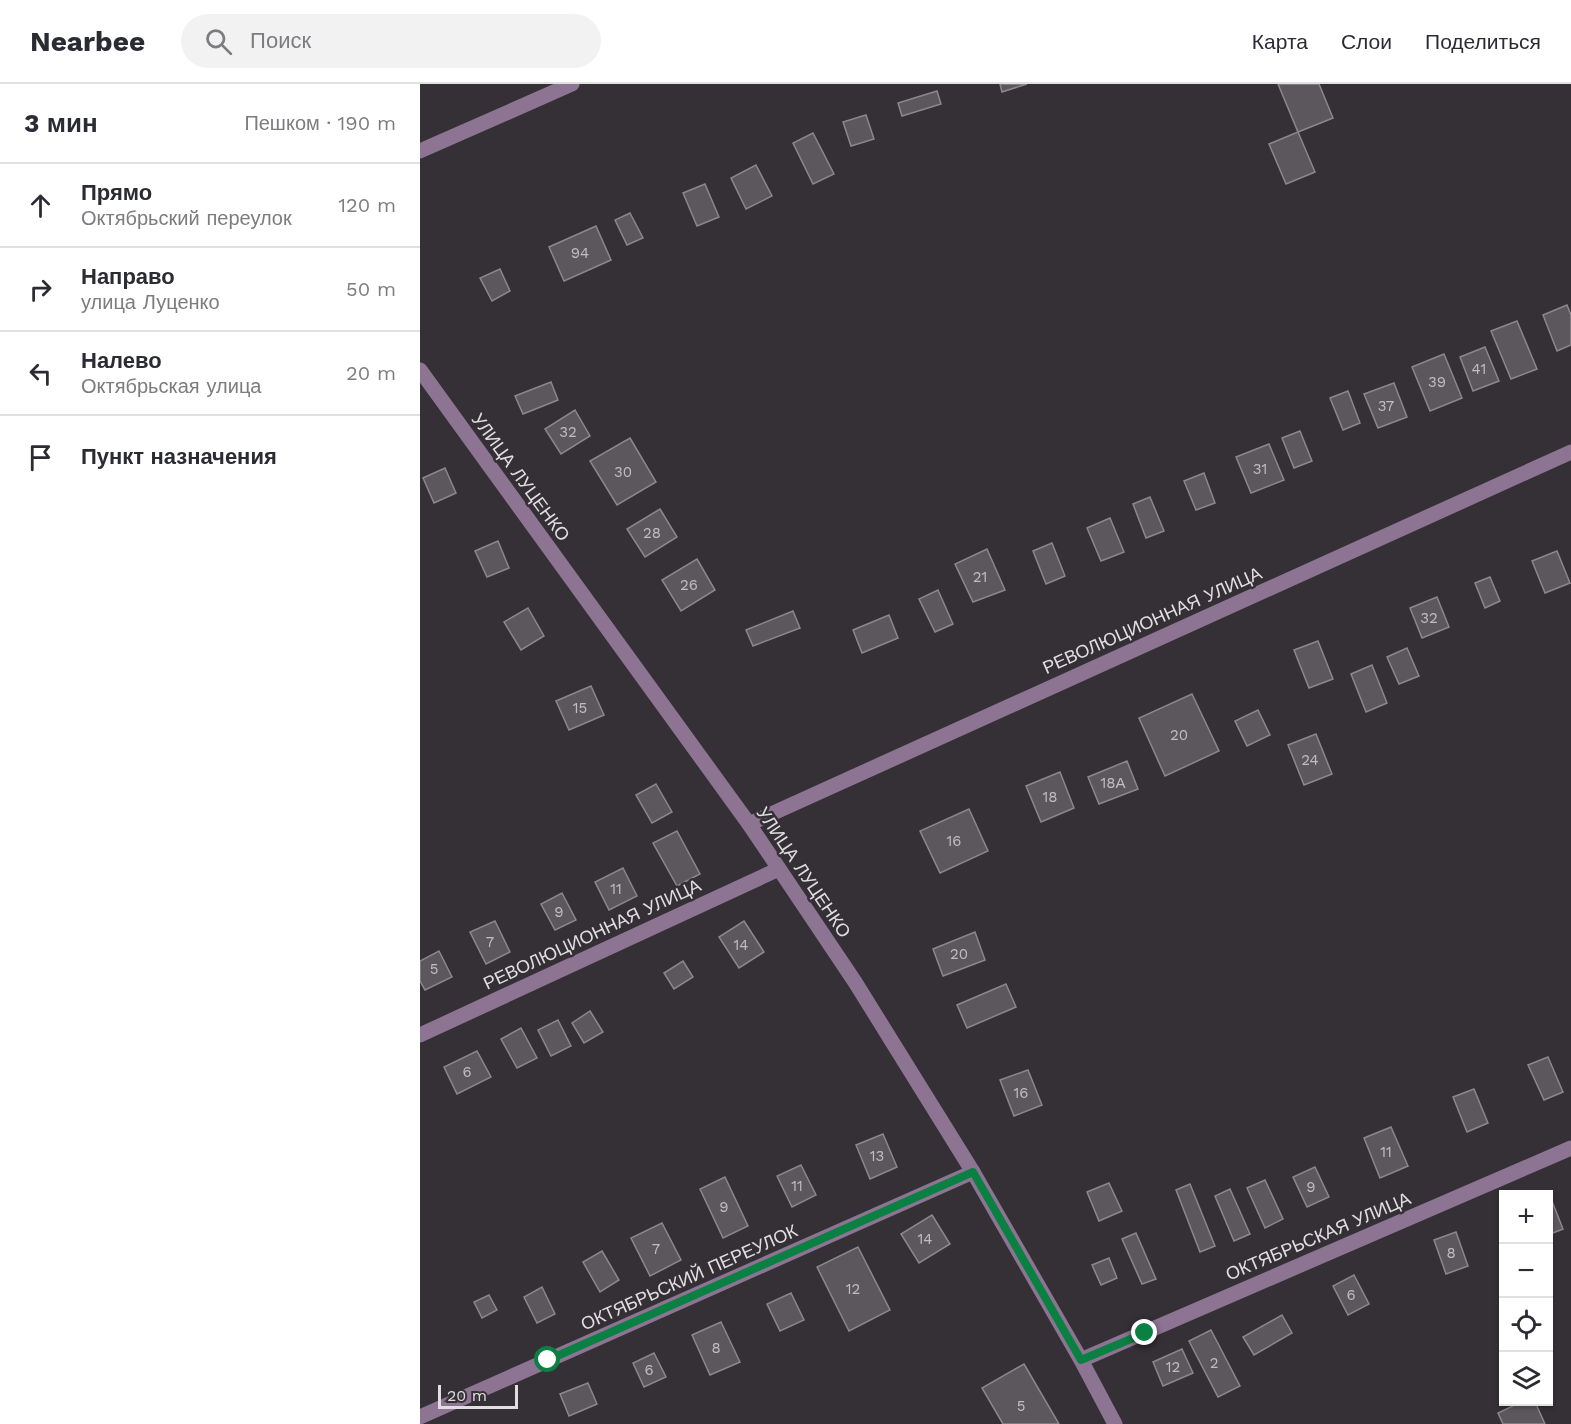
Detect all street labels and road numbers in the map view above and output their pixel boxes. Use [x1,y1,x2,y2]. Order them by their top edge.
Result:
street label: УЛИЦА ЛУЦЕНКО [468,409,574,545]
street label: РЕВОЛЮЦИОННАЯ УЛИЦА [1039,562,1265,678]
street label: УЛИЦА ЛУЦЕНКО [753,803,855,941]
street label: РЕВОЛЮЦИОННАЯ УЛИЦА [480,874,704,994]
street label: ОКТЯБРЬСКАЯ УЛИЦА [1222,1187,1414,1285]
street label: ОКТЯБРЬСКИЙ ПЕРЕУЛОК [577,1219,801,1334]

